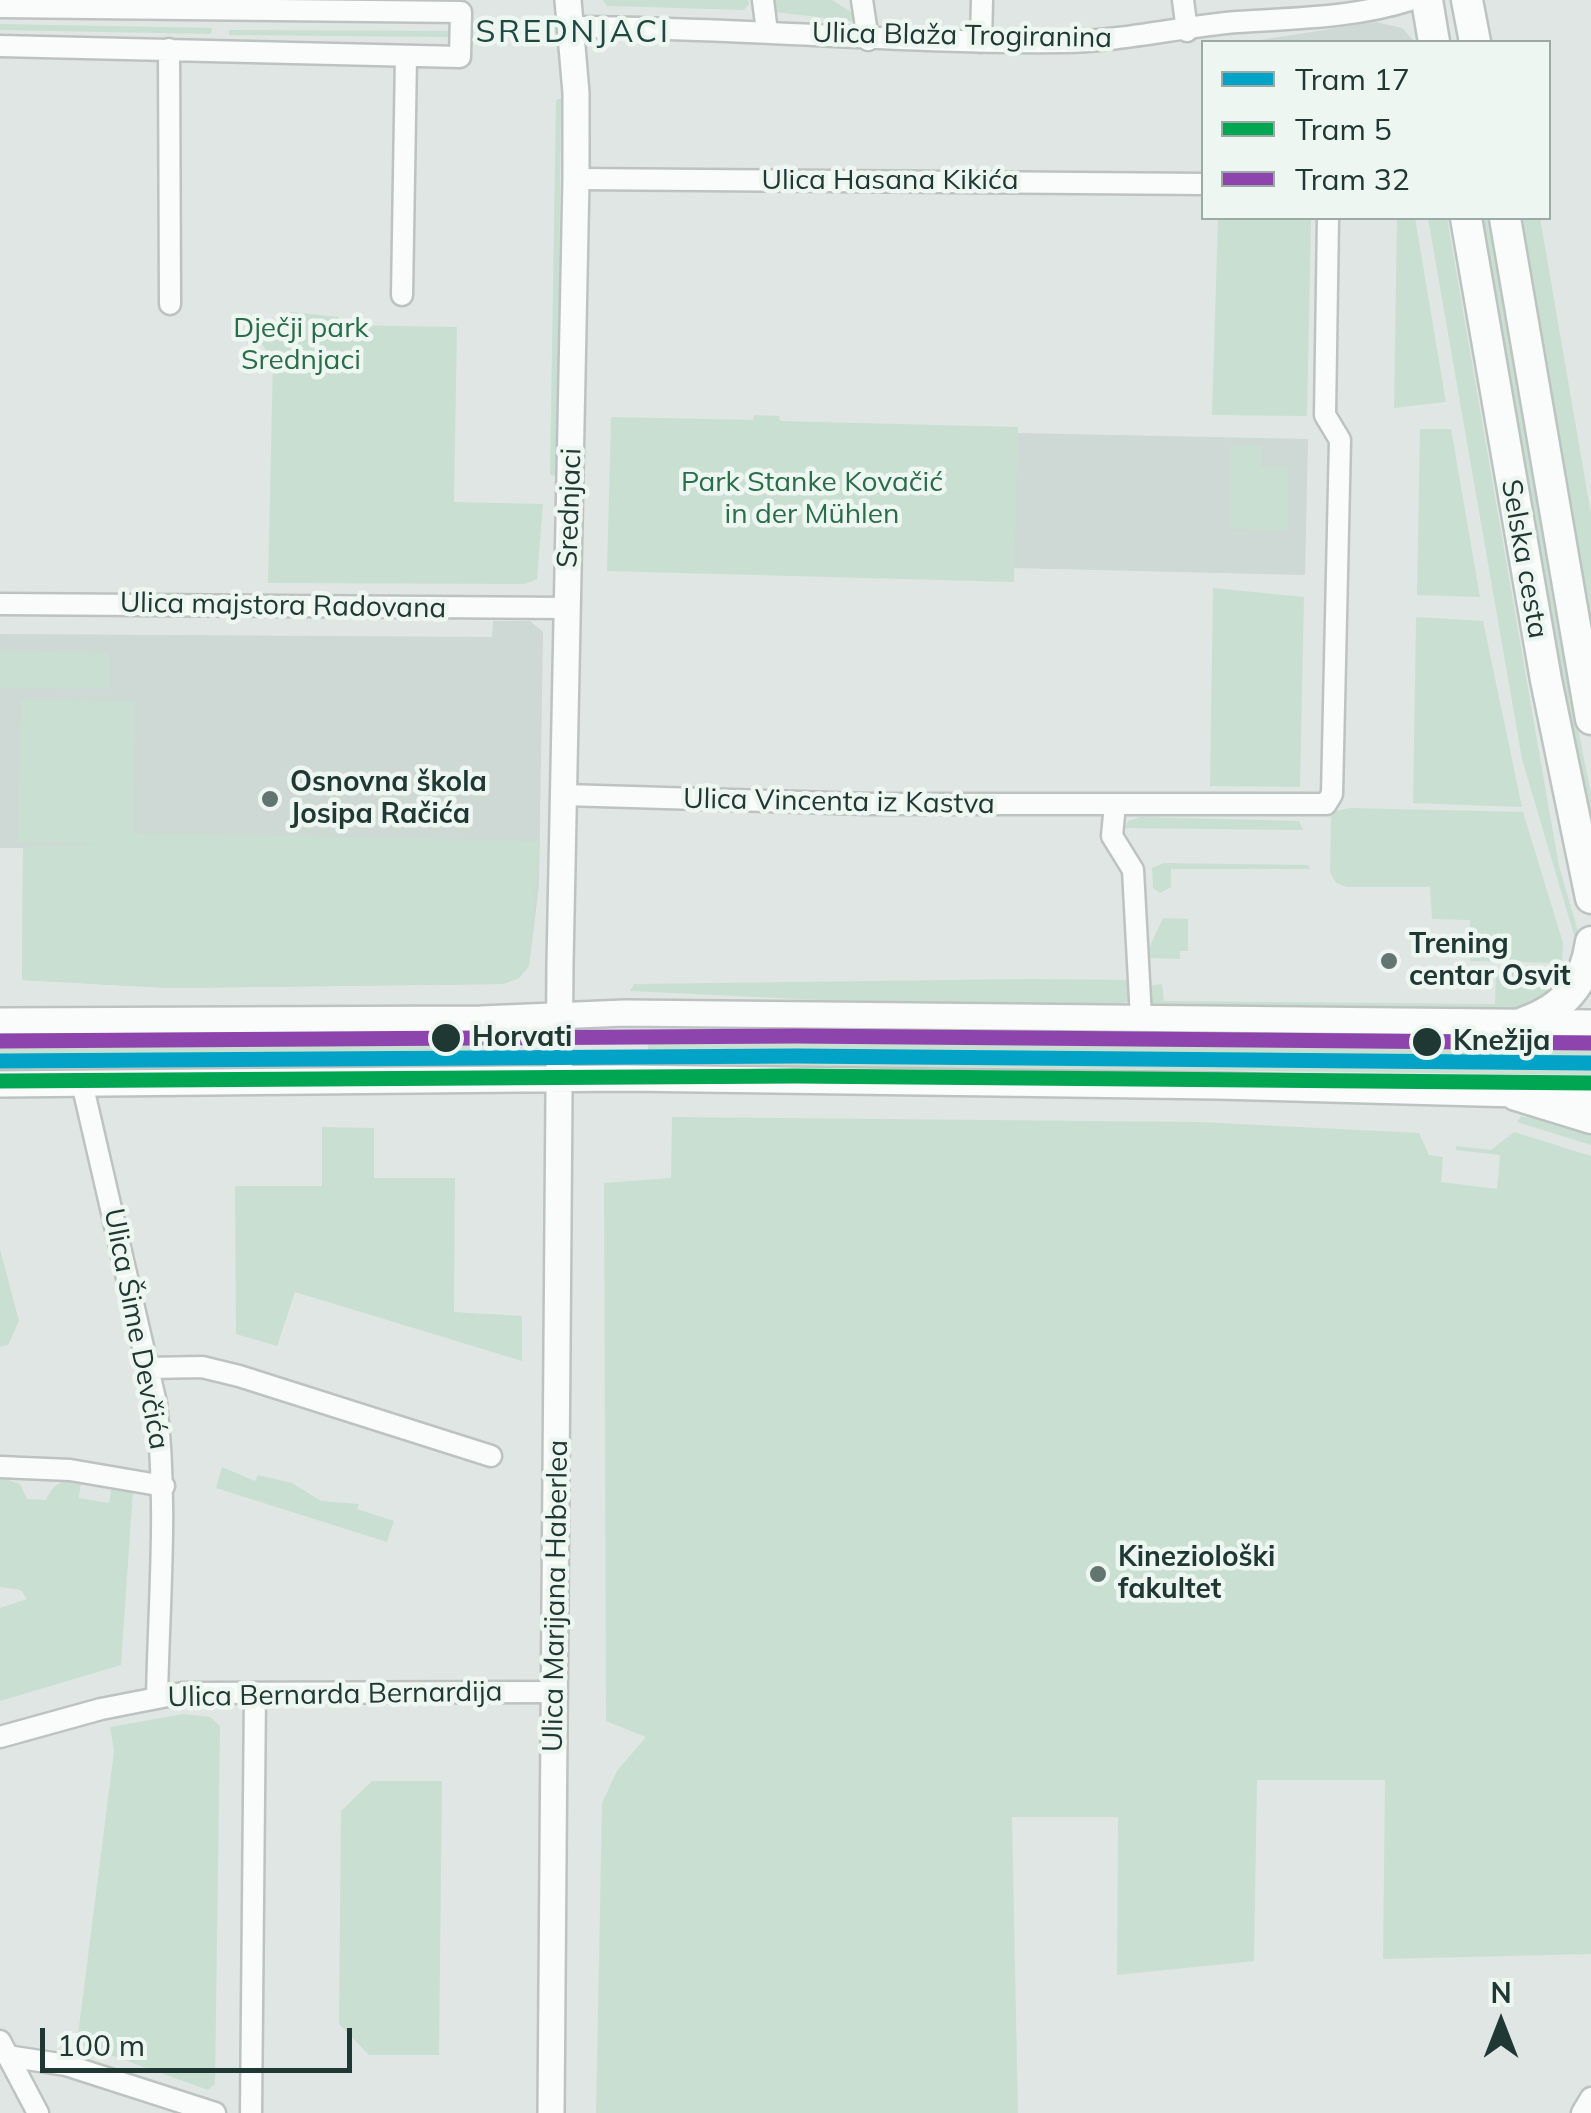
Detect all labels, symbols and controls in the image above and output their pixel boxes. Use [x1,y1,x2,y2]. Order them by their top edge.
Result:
district label: SREDNJACI [475,13,671,51]
street label: Ulica Blaža Trogiranina [812,17,1112,55]
legend [1201,40,1551,220]
text: Tram 17 [1295,60,1410,98]
text: Tram 5 [1295,110,1392,148]
text: Tram 32 [1295,160,1410,198]
street label: Ulica Hasana Kikića [761,164,1019,198]
park label: Dječji park Srednjaci [233,312,369,378]
street label: Srednjaci [551,448,589,568]
park label: Park Stanke Kovačić in der Mühlen [681,466,943,532]
street label: Selska cesta [1493,477,1555,641]
street label: Ulica majstora Radovana [119,586,447,626]
place label: Osnovna škola Josipa Račića [290,766,487,832]
street label: Ulica Vincenta iz Kastva [683,782,995,822]
marker: Osnovna škola Josipa Račića [259,788,281,810]
place label: Trening centar Osvit [1409,928,1571,994]
marker: Trening centar Osvit [1378,950,1400,972]
marker: Horvati [429,1021,463,1055]
place label: Horvati [472,1021,572,1055]
marker: Knežija [1410,1025,1444,1059]
place label: Knežija [1453,1025,1550,1059]
street label: Ulica Šime Devčića [96,1206,176,1452]
street label: Ulica Marijana Haberlea [536,1440,576,1752]
place label: Kineziološki fakultet [1118,1541,1275,1607]
marker: Kineziološki fakultet [1087,1563,1109,1585]
street label: Ulica Bernarda Bernardija [167,1675,503,1715]
north arrow [1451,1973,1551,2073]
text: N [1490,1975,1512,2010]
scale bar [45,2008,358,2070]
text: 100 m [57,2026,145,2064]

